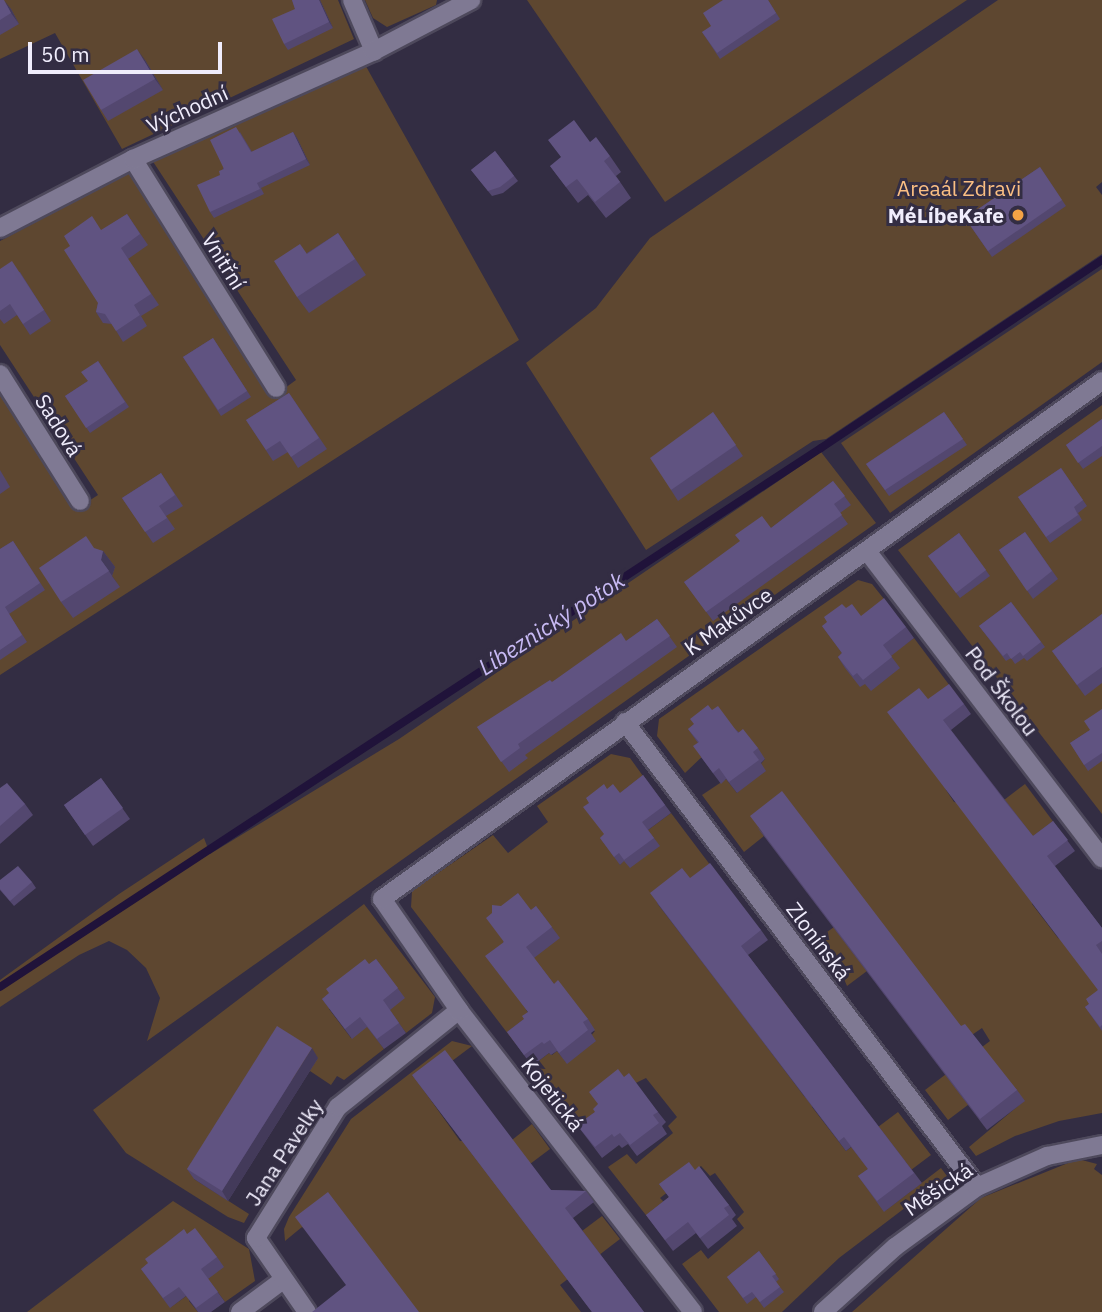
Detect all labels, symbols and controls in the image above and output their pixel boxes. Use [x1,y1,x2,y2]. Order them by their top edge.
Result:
scale bar [32,28,226,72]
text: 50 m [41,40,90,68]
street label: Východní [142,80,232,138]
park label: Areaál Zdravi [897,175,1021,201]
place label: MéLíbeKafe [888,202,1004,228]
marker: MéLíbeKafe [1010,207,1026,223]
street label: Vnitřní [197,228,251,294]
street label: Sadová [30,389,88,461]
water label: Líbeznický potok [473,565,629,681]
street label: K Makůvce [679,582,777,660]
street label: Pod Školou [960,641,1044,741]
street label: Zlonínská [782,897,856,985]
street label: Kojetická [516,1052,590,1136]
street label: Jana Pavelky [240,1094,328,1210]
street label: Měšická [899,1157,977,1221]

